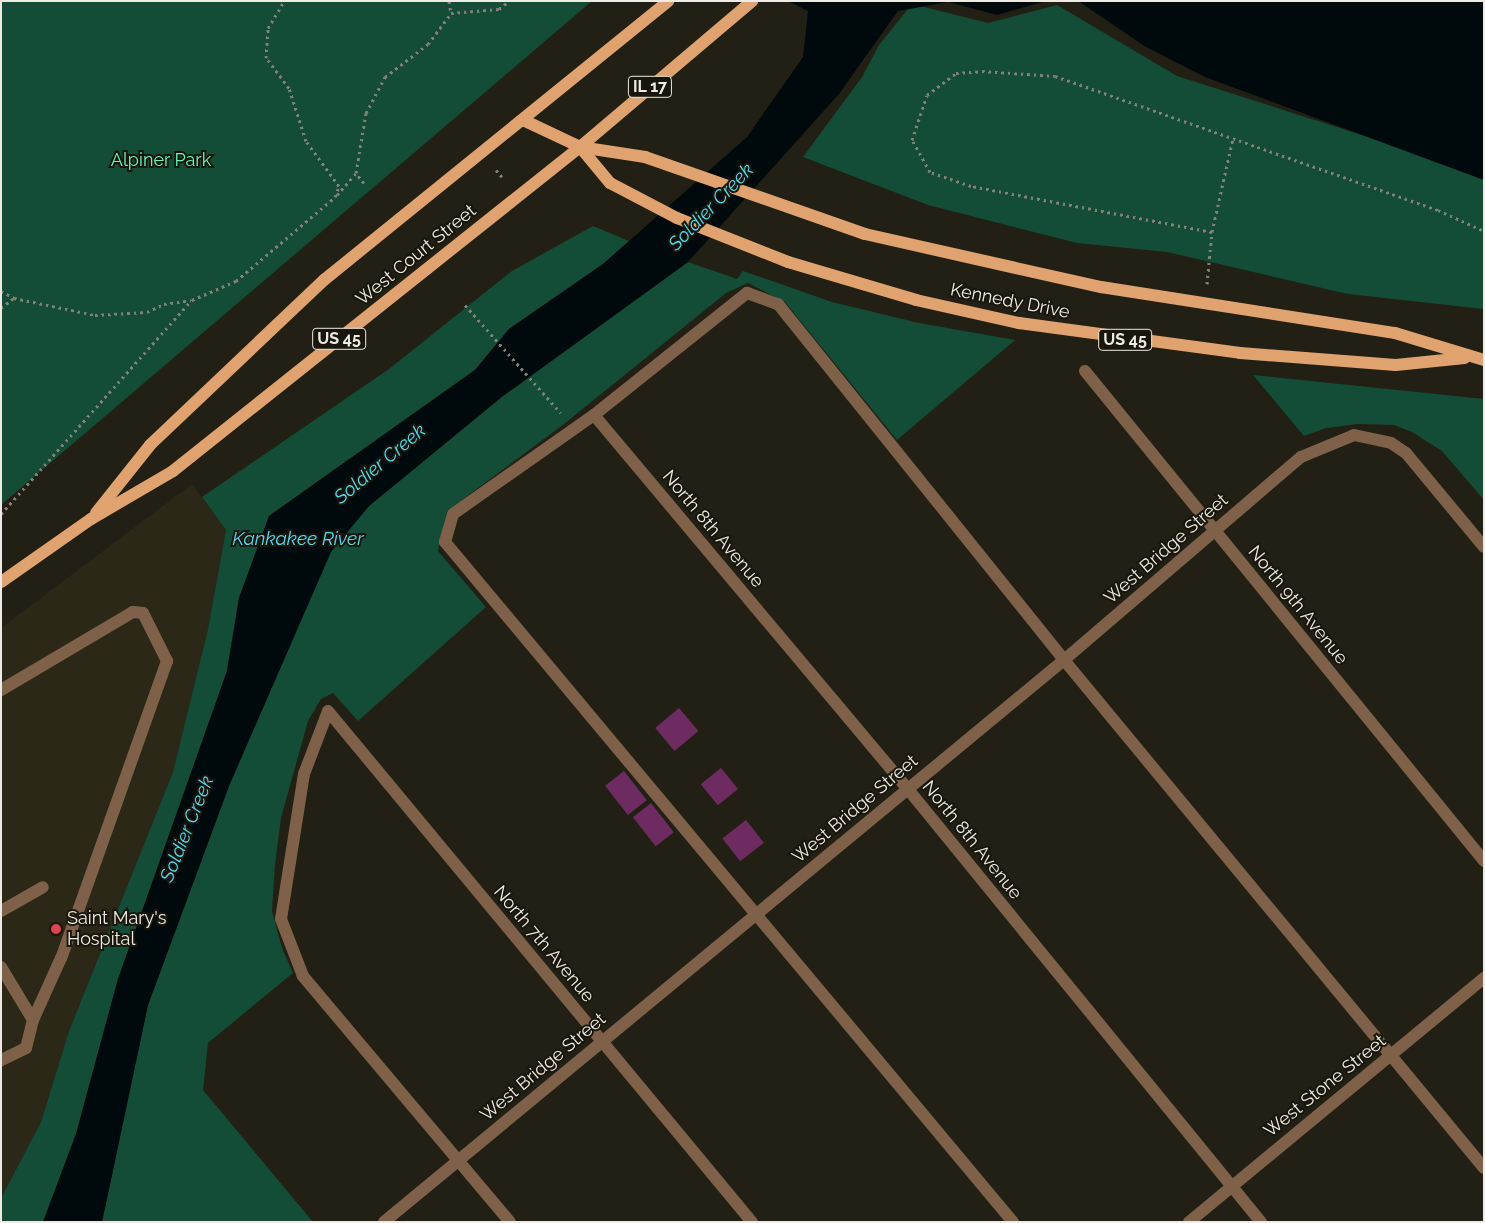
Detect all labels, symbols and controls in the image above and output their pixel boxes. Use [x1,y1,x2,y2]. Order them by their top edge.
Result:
road number: IL 17 [628,74,672,100]
park label: Alpiner Park [111,149,211,171]
water label: Soldier Creek [664,158,758,256]
street label: West Court Street [352,200,480,310]
street label: Kennedy Drive [948,279,1072,323]
road number: US 45 [312,326,366,352]
road number: US 45 [1098,326,1152,354]
water label: Soldier Creek [329,419,431,509]
street label: North 8th Avenue [658,466,768,592]
street label: West Bridge Street [1100,489,1232,609]
water label: Kankakee River [232,528,364,550]
street label: North 9th Avenue [1243,541,1353,669]
street label: West Bridge Street [788,750,922,868]
water label: Soldier Creek [155,772,219,886]
street label: North 8th Avenue [917,776,1027,904]
street label: North 7th Avenue [489,881,599,1007]
place label: Saint Mary's Hospital [67,908,166,951]
marker: Saint Mary's Hospital [49,922,63,936]
street label: West Bridge Street [476,1008,610,1126]
street label: West Stone Street [1260,1030,1390,1142]

